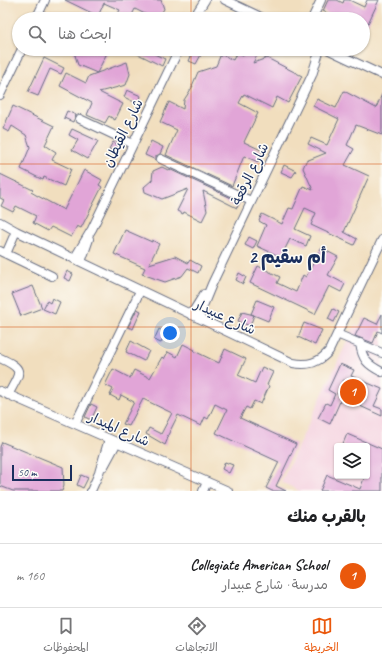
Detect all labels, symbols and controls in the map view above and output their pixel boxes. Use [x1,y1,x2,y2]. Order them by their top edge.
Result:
search box [12,12,370,56]
icon: search [26,23,48,45]
text: ابحث هنا [58,25,112,44]
street label: شارع القيطان [99,96,148,170]
street label: شارع الرقعة [228,140,273,208]
district label: أم سقيم 2 [248,246,326,271]
street label: شارع عبيدار [190,295,258,339]
your location [160,323,180,343]
pin: 1 [340,377,366,407]
street label: شارع الميدار [85,408,152,451]
map controls [334,443,370,479]
button: layers [334,443,370,479]
scale bar [12,463,72,482]
text: 50 m [18,465,37,479]
text: بالقرب منك [287,506,366,527]
text: Collegiate American School [190,556,328,575]
text: 160 m [16,568,44,584]
text: 1 [350,568,356,584]
text: مدرسة · شارع عبيدار [222,577,328,593]
tab: المحفوظات [43,615,89,657]
tab: الاتجاهات [175,615,218,657]
tab: الخريطة [304,615,339,657]

